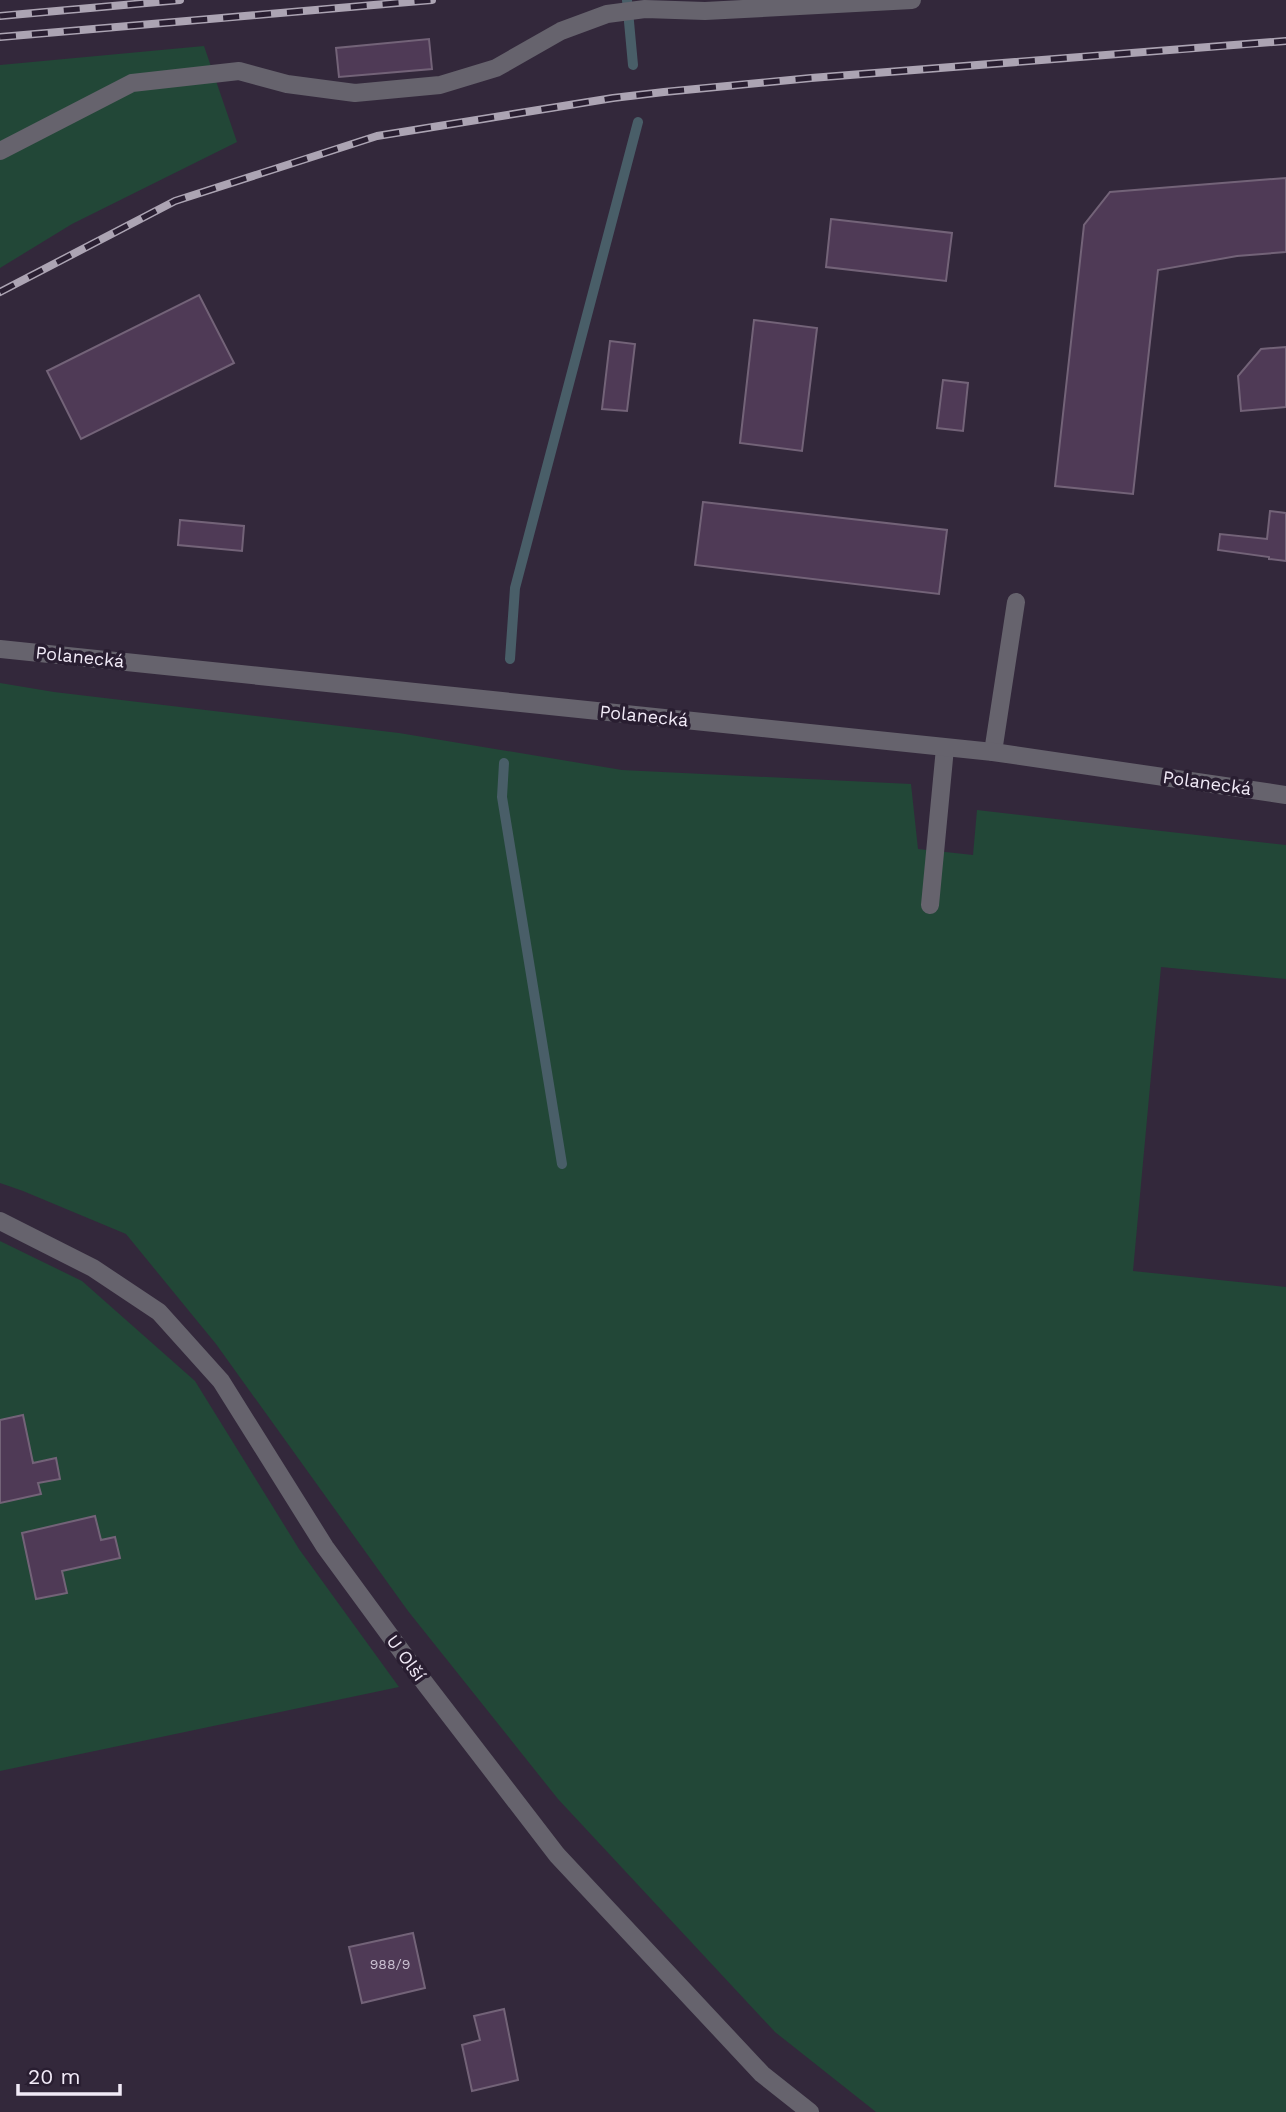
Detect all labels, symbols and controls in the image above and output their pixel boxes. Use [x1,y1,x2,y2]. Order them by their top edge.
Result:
street label: Polanecká [35,641,125,672]
street label: Polanecká [599,700,689,731]
street label: Polanecká [1161,766,1253,799]
street label: U Olší [383,1630,430,1685]
house number: 988/9 [370,1956,410,1972]
scale bar [18,2052,119,2096]
text: 20 m [28,2064,80,2089]

